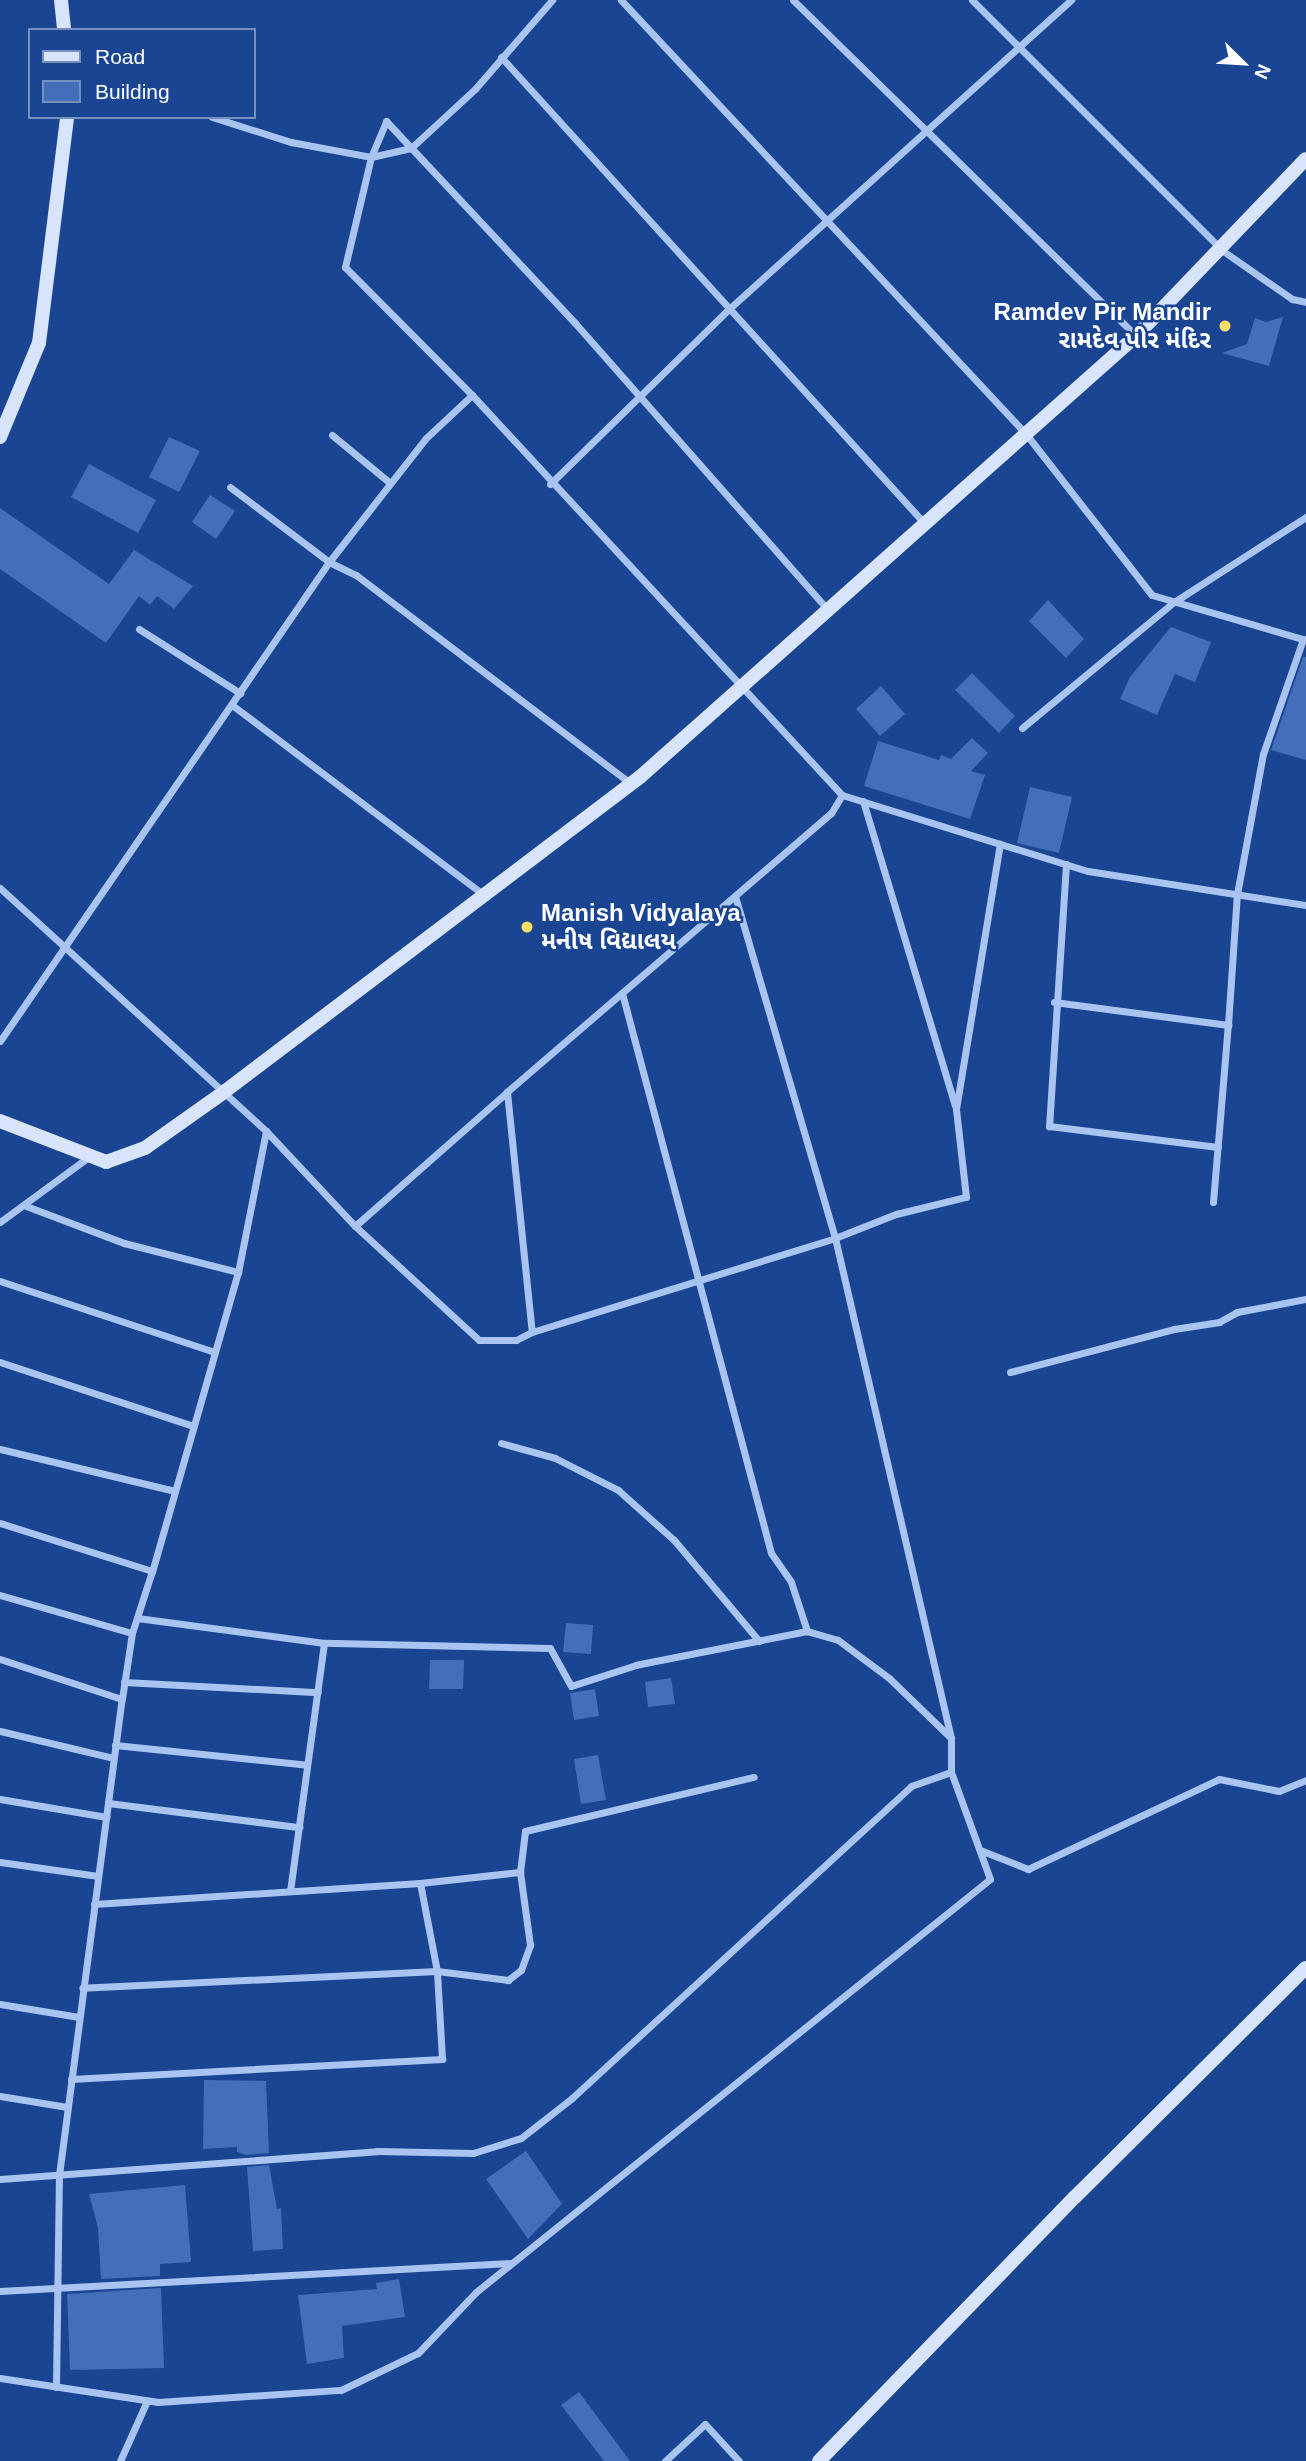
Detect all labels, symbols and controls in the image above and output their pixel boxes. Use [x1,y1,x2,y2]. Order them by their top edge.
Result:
legend [28,28,256,119]
north arrow [1208,28,1278,98]
text: Road [95,45,145,68]
text: N [1250,61,1275,82]
text: Building [95,80,170,103]
place label: Ramdev Pir Mandir રામદેવ પીર મંદિર [994,298,1211,354]
marker: Ramdev Pir Mandir રામદેવ પીર મંદિર [1217,318,1233,334]
place label: Manish Vidyalaya મનીષ વિદ્યાલય [541,899,741,955]
marker: Manish Vidyalaya મનીષ વિદ્યાલય [519,919,535,935]

